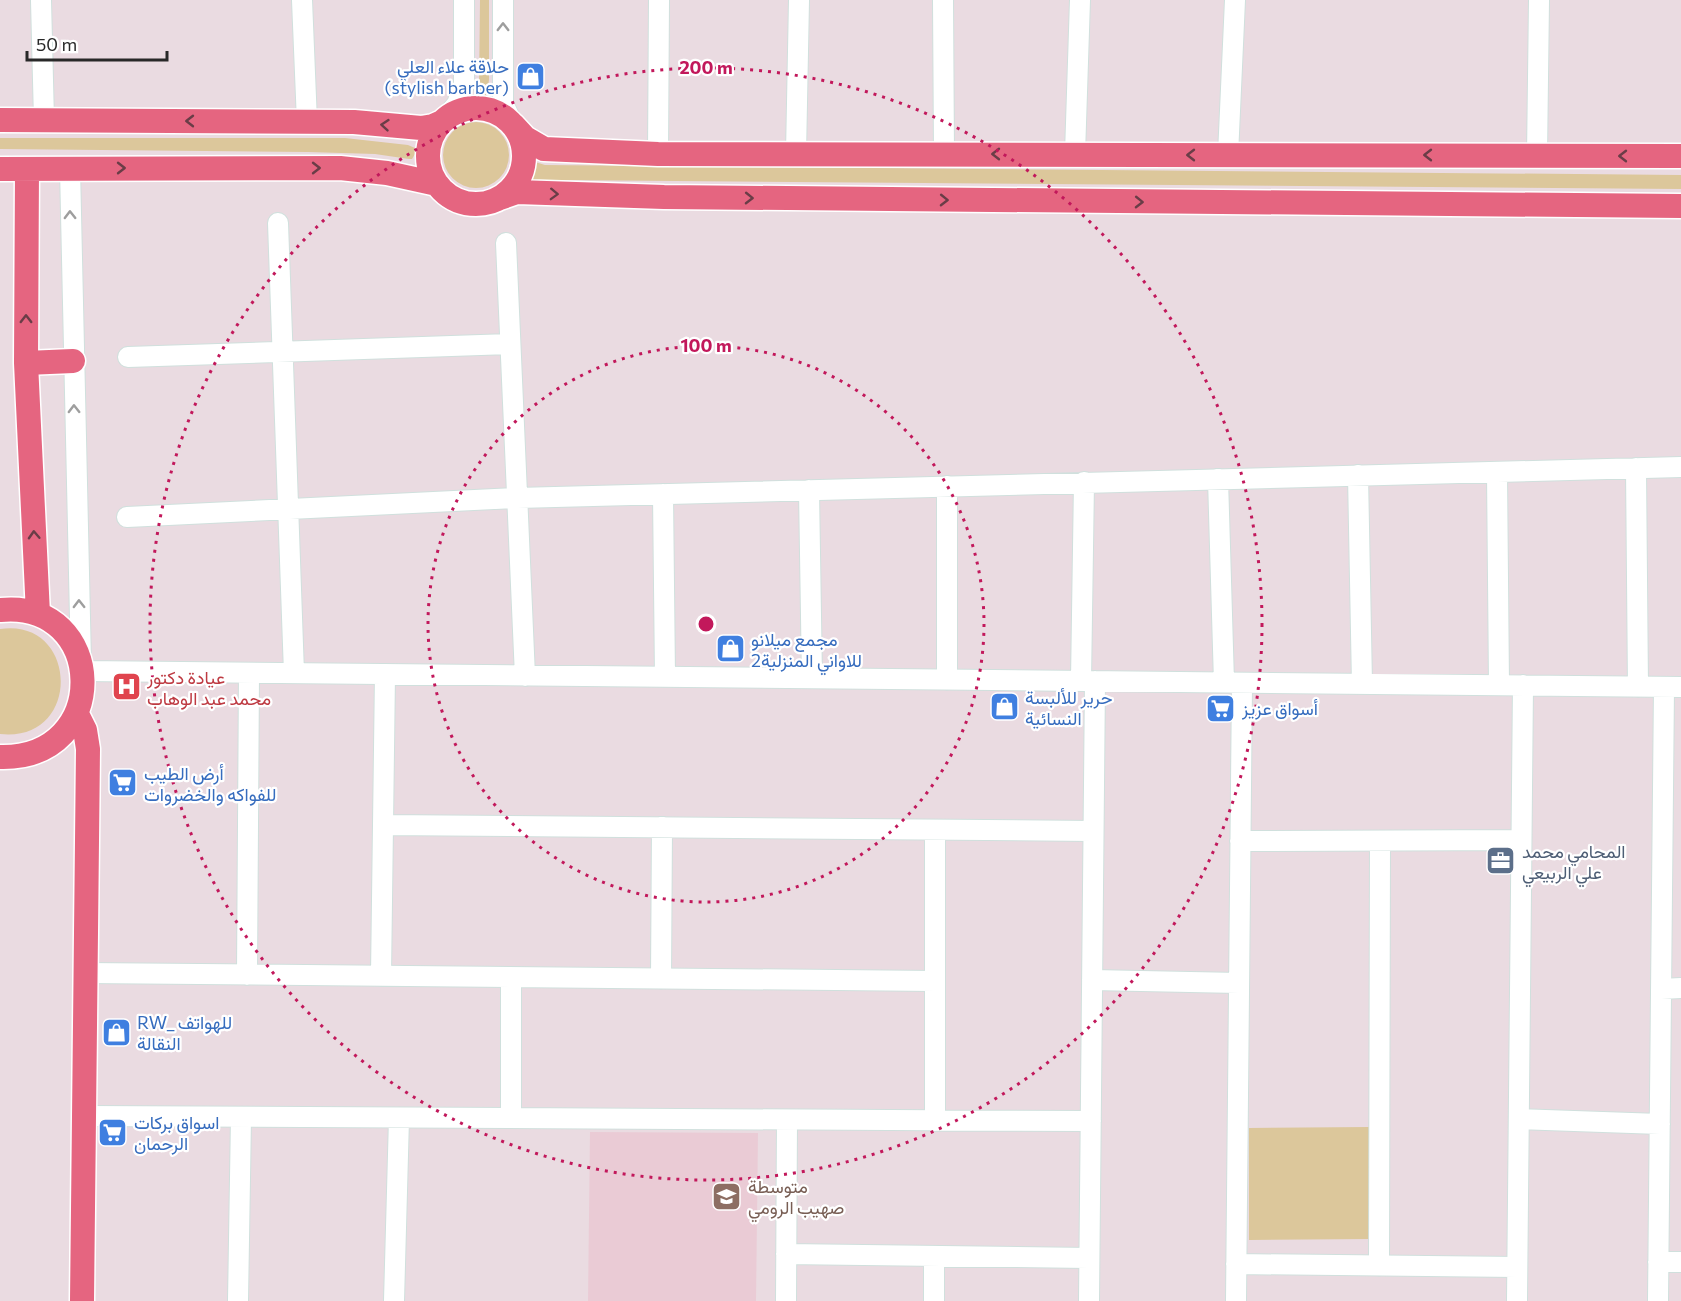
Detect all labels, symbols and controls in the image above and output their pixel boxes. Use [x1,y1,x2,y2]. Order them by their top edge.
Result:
one-way arrow [497,22,509,31]
scale bar [27,24,166,62]
text: 50 m [36,33,77,55]
place label: حلاقة علاء العلي (stylish barber) [385,55,509,98]
text: 200 m [679,56,733,78]
shop icon: حلاقة علاء العلي (stylish barber) [514,60,546,92]
one-way arrow [186,115,195,127]
one-way arrow [380,119,390,132]
one-way arrow [991,148,1000,160]
one-way arrow [1186,149,1195,161]
one-way arrow [1423,149,1432,161]
one-way arrow [1618,150,1627,162]
one-way arrow [117,162,126,174]
one-way arrow [312,162,321,174]
one-way arrow [550,187,559,200]
one-way arrow [745,192,754,204]
one-way arrow [940,194,949,206]
one-way arrow [1135,195,1144,208]
one-way arrow [64,210,77,219]
one-way arrow [20,315,32,324]
text: 100 m [680,334,732,356]
one-way arrow [68,405,81,414]
one-way arrow [28,530,41,539]
one-way arrow [73,600,86,609]
centre of rings [696,614,716,634]
place label: مجمع ميلانو للاواني المنزلية2 [751,628,862,676]
shop icon: مجمع ميلانو للاواني المنزلية2 [714,633,746,665]
place label: عيادة دكتور محمد عبد الوهاب [146,666,271,710]
hospital icon: عيادة دكتور محمد عبد الوهاب [110,671,142,703]
place label: حرير للألبسة النسائية [1025,686,1113,729]
shop icon: حرير للألبسة النسائية [988,691,1020,723]
supermarket icon: أسواق عزيز [1205,692,1237,724]
place label: أسواق عزيز [1241,697,1318,720]
place label: أرض الطيب للفواكه والخضروات [144,762,277,806]
supermarket icon: أرض الطيب للفواكه والخضروات [107,767,139,799]
place label: المحامي محمد علي الربيعي [1522,840,1626,888]
office icon: المحامي محمد علي الربيعي [1485,845,1517,877]
place label: RW_ للهواتف النقالة [137,1011,232,1054]
shop icon: RW_ للهواتف النقالة [100,1016,132,1048]
place label: اسواق بركات الرحمان [134,1111,220,1155]
supermarket icon: اسواق بركات الرحمان [97,1116,129,1148]
place label: متوسطة صهيب الرومي [748,1175,844,1223]
school or university icon: متوسطة صهيب الرومي [711,1180,743,1212]

